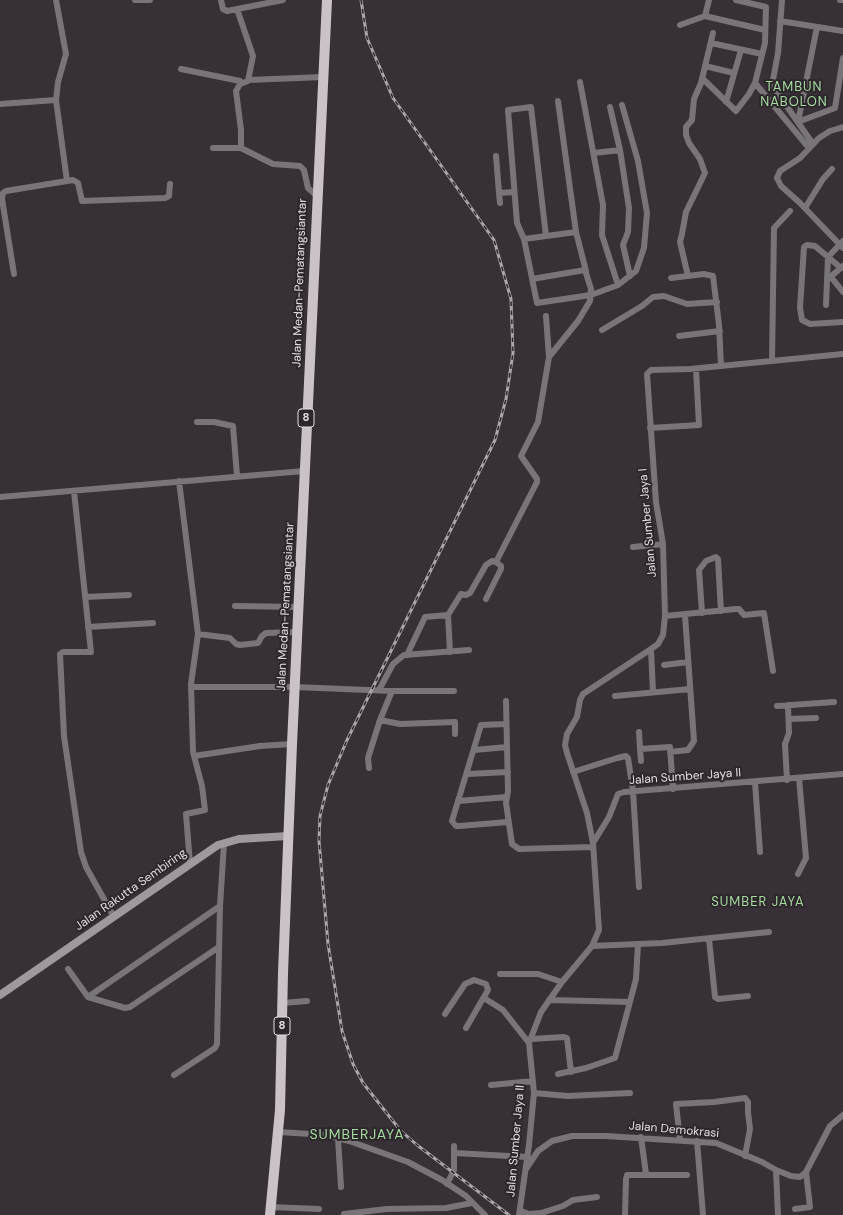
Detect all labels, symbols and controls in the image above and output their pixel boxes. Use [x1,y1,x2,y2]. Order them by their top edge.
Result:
district label: TAMBUN NABOLON [760,80,828,111]
street label: Jalan Medan-Pematangsiantar [290,198,310,368]
road number: 8 [298,409,314,427]
street label: Jalan Sumber Jaya I [636,468,660,578]
street label: Jalan Medan-Pematangsiantar [274,522,298,692]
street label: Jalan Sumber Jaya II [628,766,742,788]
street label: Jalan Rakutta Sembiring [72,846,190,934]
district label: SUMBER JAYA [711,895,805,911]
road number: 8 [274,1017,290,1035]
street label: Jalan Sumber Jaya II [504,1084,528,1198]
street label: Jalan Demokrasi [628,1119,720,1141]
district label: SUMBERJAYA [310,1127,404,1143]

